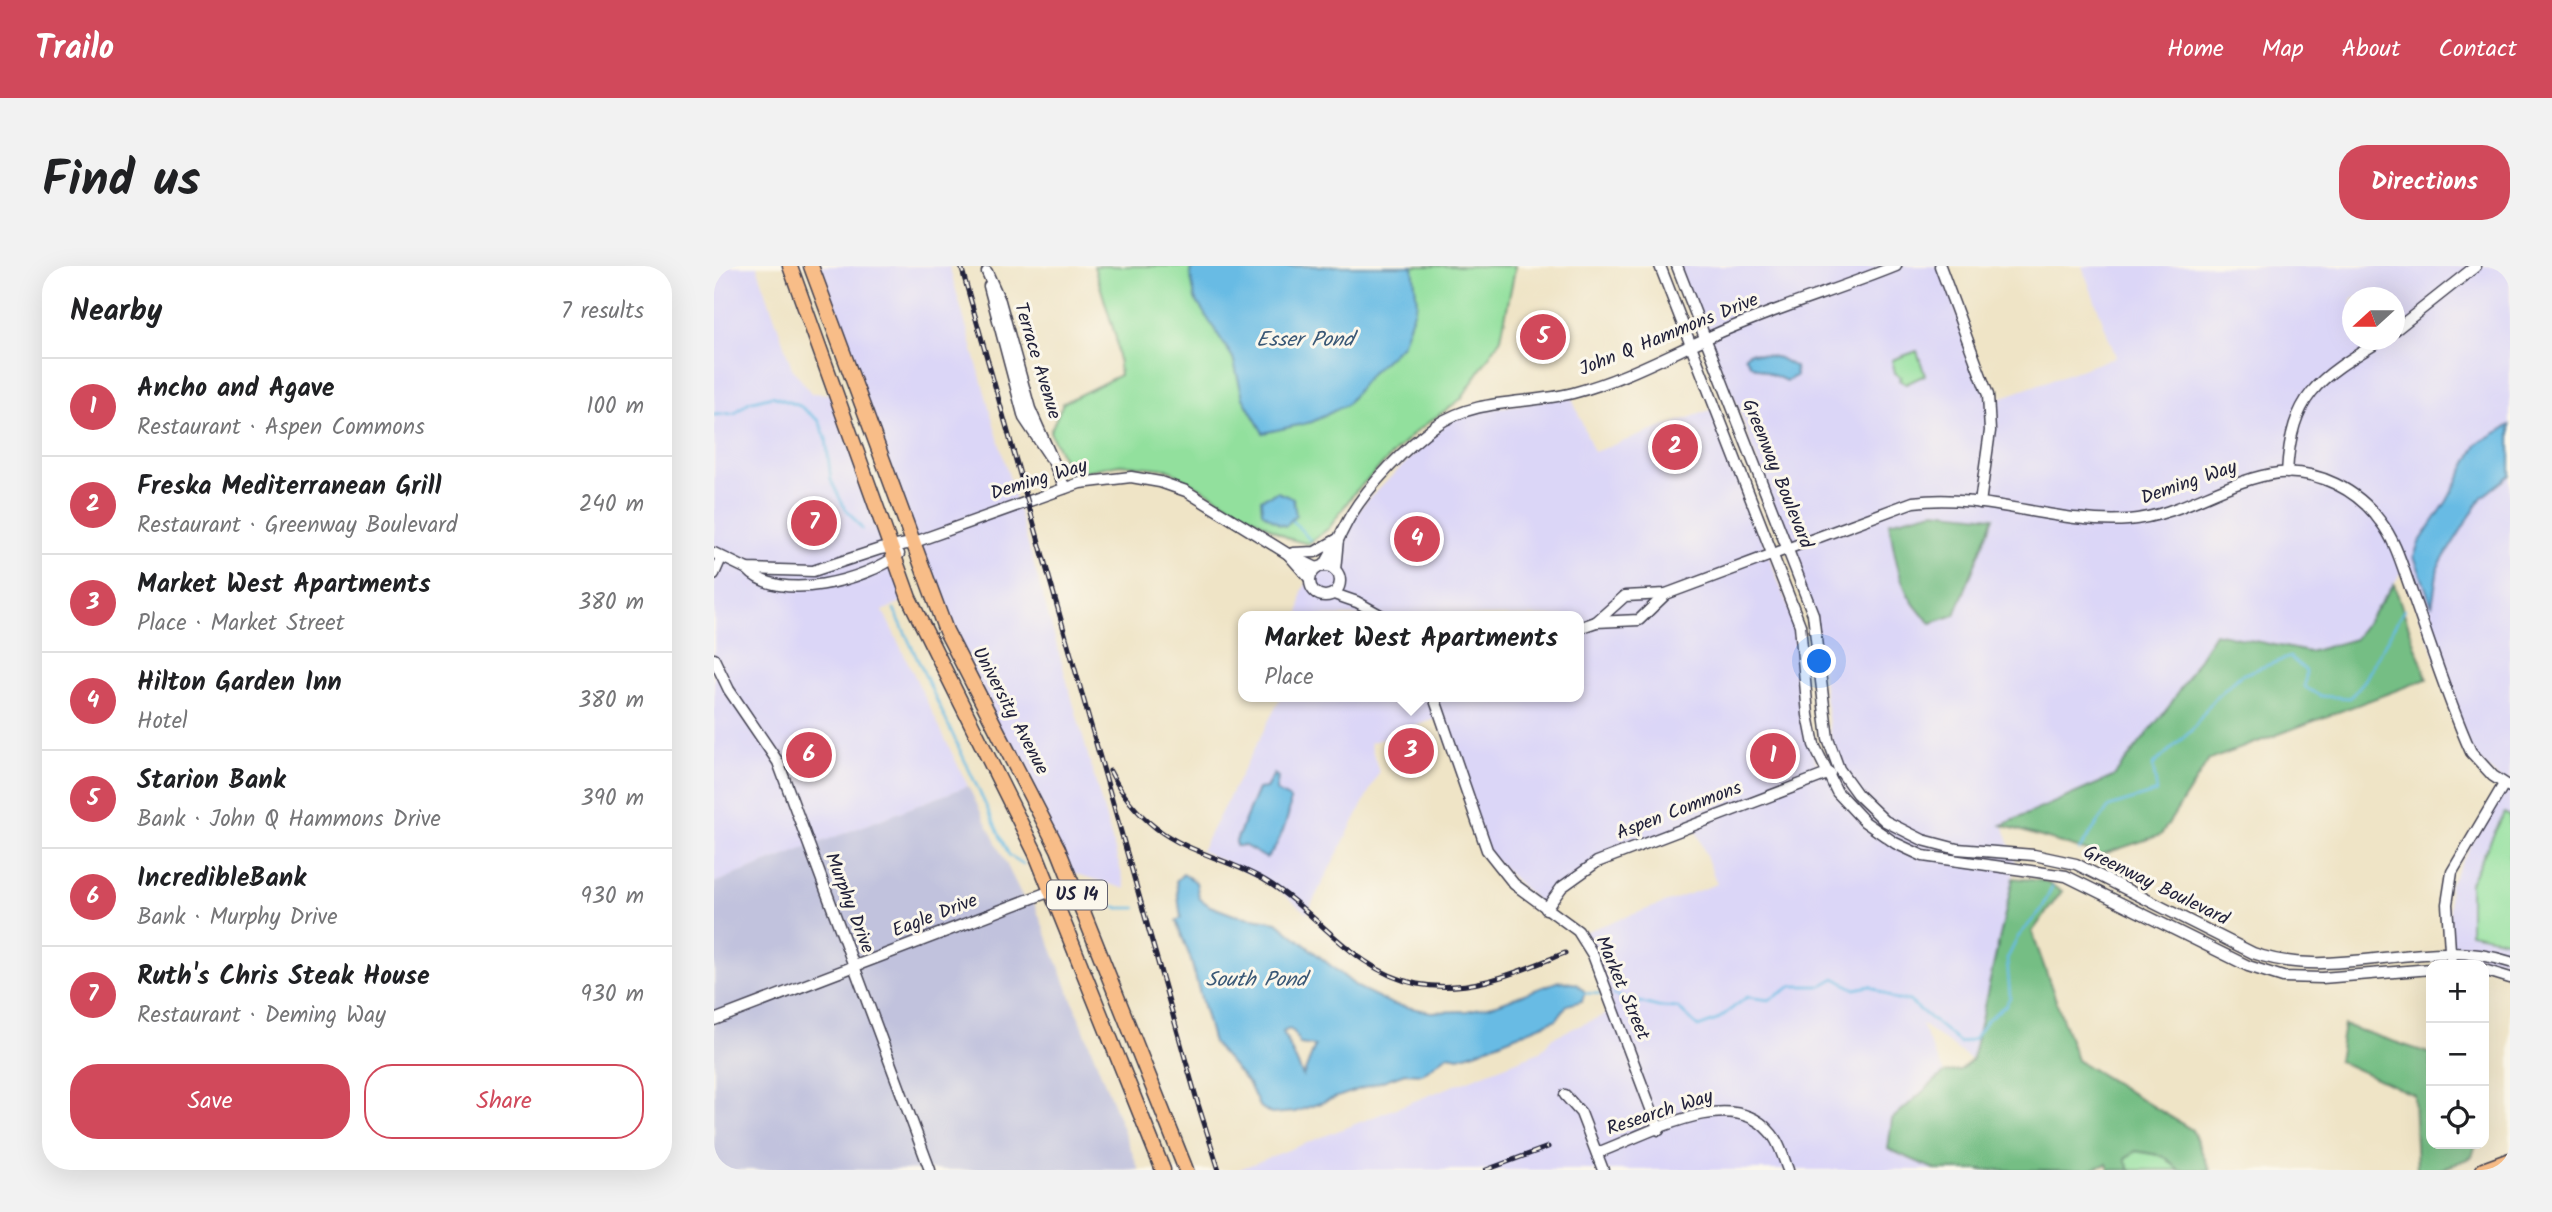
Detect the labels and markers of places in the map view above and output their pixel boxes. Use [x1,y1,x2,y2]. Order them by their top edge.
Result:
pin: 5 [1520,311,1566,363]
pin: 2 [1652,421,1698,473]
pin: 7 [791,497,837,549]
pin: 4 [1394,513,1440,565]
pin: 3 [1388,725,1434,777]
pin: 6 [786,729,832,781]
pin: 1 [1750,730,1796,782]

